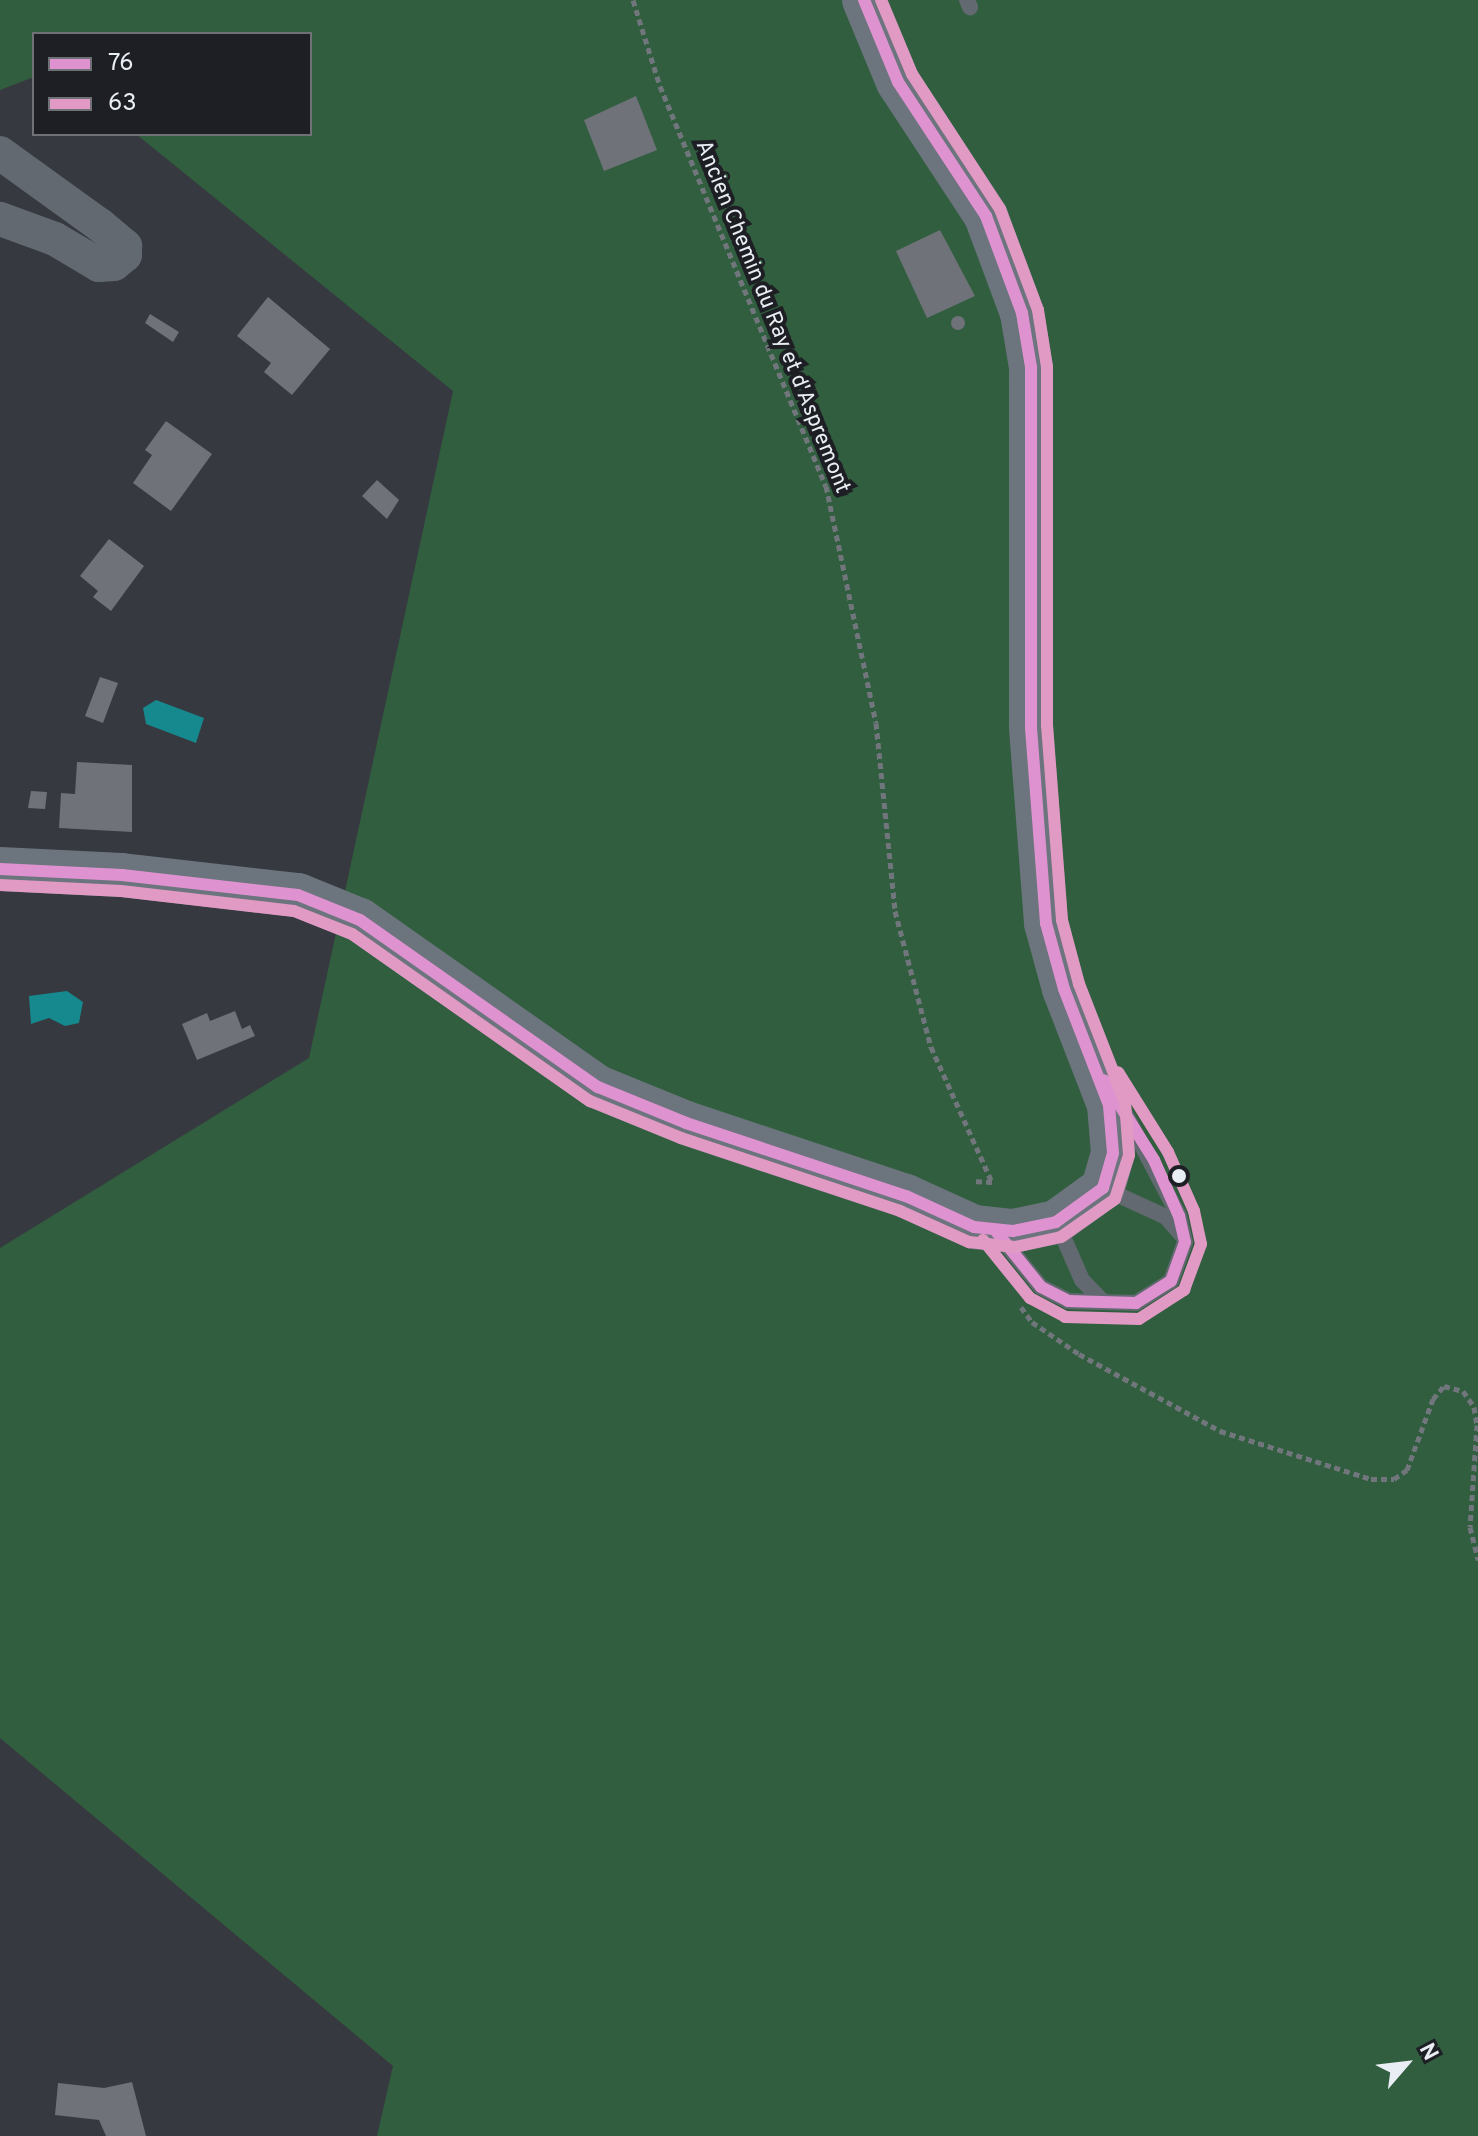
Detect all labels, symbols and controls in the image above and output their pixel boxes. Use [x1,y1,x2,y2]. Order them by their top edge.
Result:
legend [32,32,312,136]
text: 76 [108,49,134,79]
text: 63 [108,89,137,119]
street label: Ancien Chemin du Ray et d'Aspremont [689,137,855,497]
unlabelled marker [1171,1168,1187,1184]
north arrow [1366,2024,1446,2104]
text: N [1412,2039,1443,2066]

